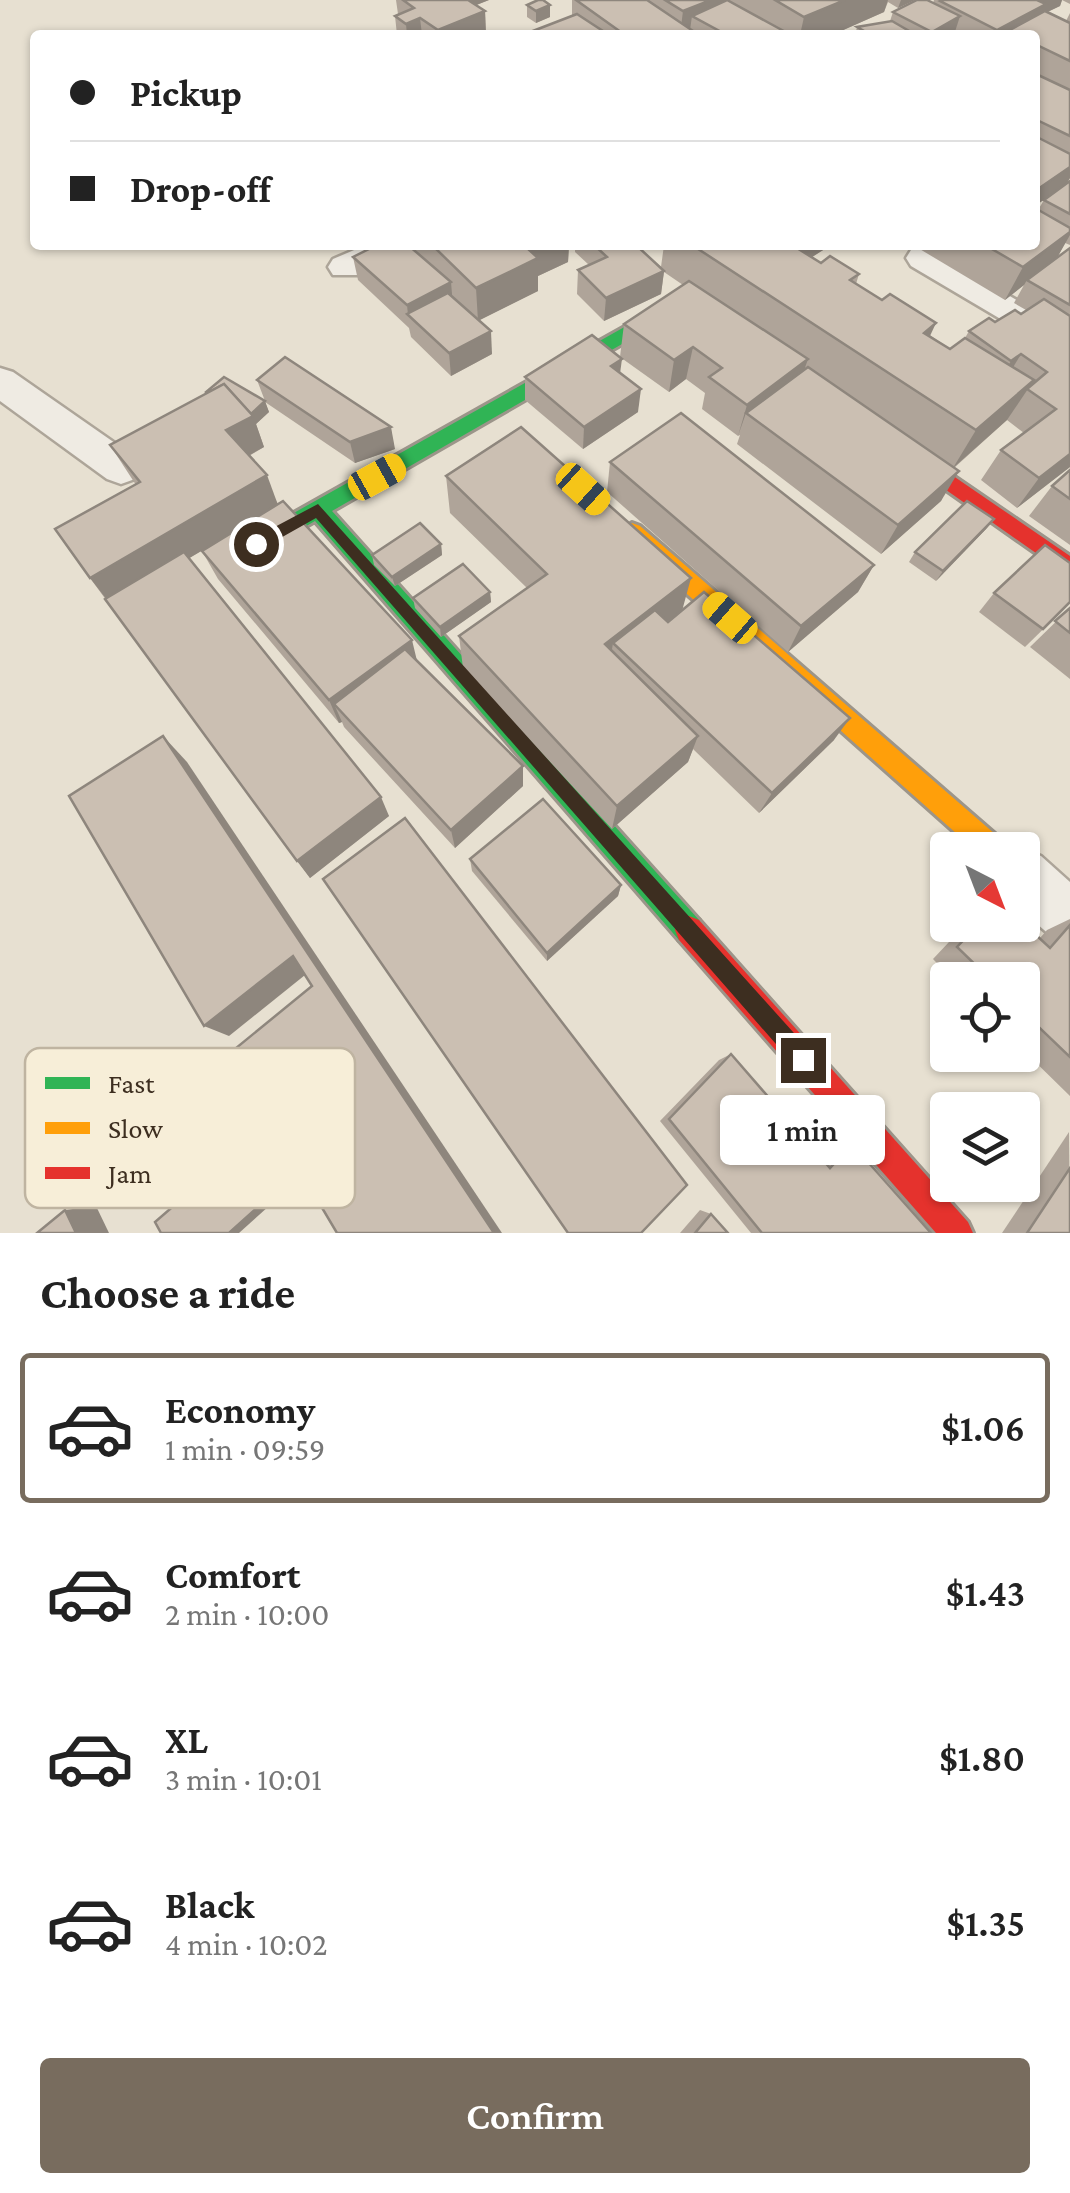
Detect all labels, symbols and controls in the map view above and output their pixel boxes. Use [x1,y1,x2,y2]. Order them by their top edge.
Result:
text: Pickup [130,72,242,114]
text: Drop-off [130,168,271,210]
car [343,449,411,505]
car [551,458,615,520]
route start [234,522,279,567]
car [698,587,762,649]
north arrow [930,832,1040,942]
map controls [930,832,1040,1202]
button: locate [930,962,1040,1072]
route end [781,1038,826,1083]
legend [25,1048,355,1208]
text: Fast [108,1068,155,1099]
button: layers [930,1092,1040,1202]
callout: 1 min [720,1095,886,1165]
text: 1 min [767,1112,838,1148]
text: Slow [108,1113,163,1144]
text: Jam [105,1158,152,1189]
text: Choose a ride [40,1268,295,1318]
icon: car [45,1383,135,1473]
text: Economy [165,1389,315,1431]
text: $1.06 [941,1407,1025,1449]
text: 1 min · 09:59 [165,1431,325,1467]
icon: car [45,1548,135,1638]
text: Comfort [165,1554,301,1596]
text: $1.43 [946,1572,1025,1614]
text: 2 min · 10:00 [165,1596,329,1632]
icon: car [45,1713,135,1803]
text: XL [165,1719,208,1761]
text: $1.80 [939,1737,1025,1779]
text: 3 min · 10:01 [165,1761,322,1797]
icon: car [45,1878,135,1968]
text: Black [165,1884,254,1926]
text: $1.35 [946,1902,1025,1944]
text: 4 min · 10:02 [165,1926,327,1962]
button: Confirm [40,2058,1030,2173]

